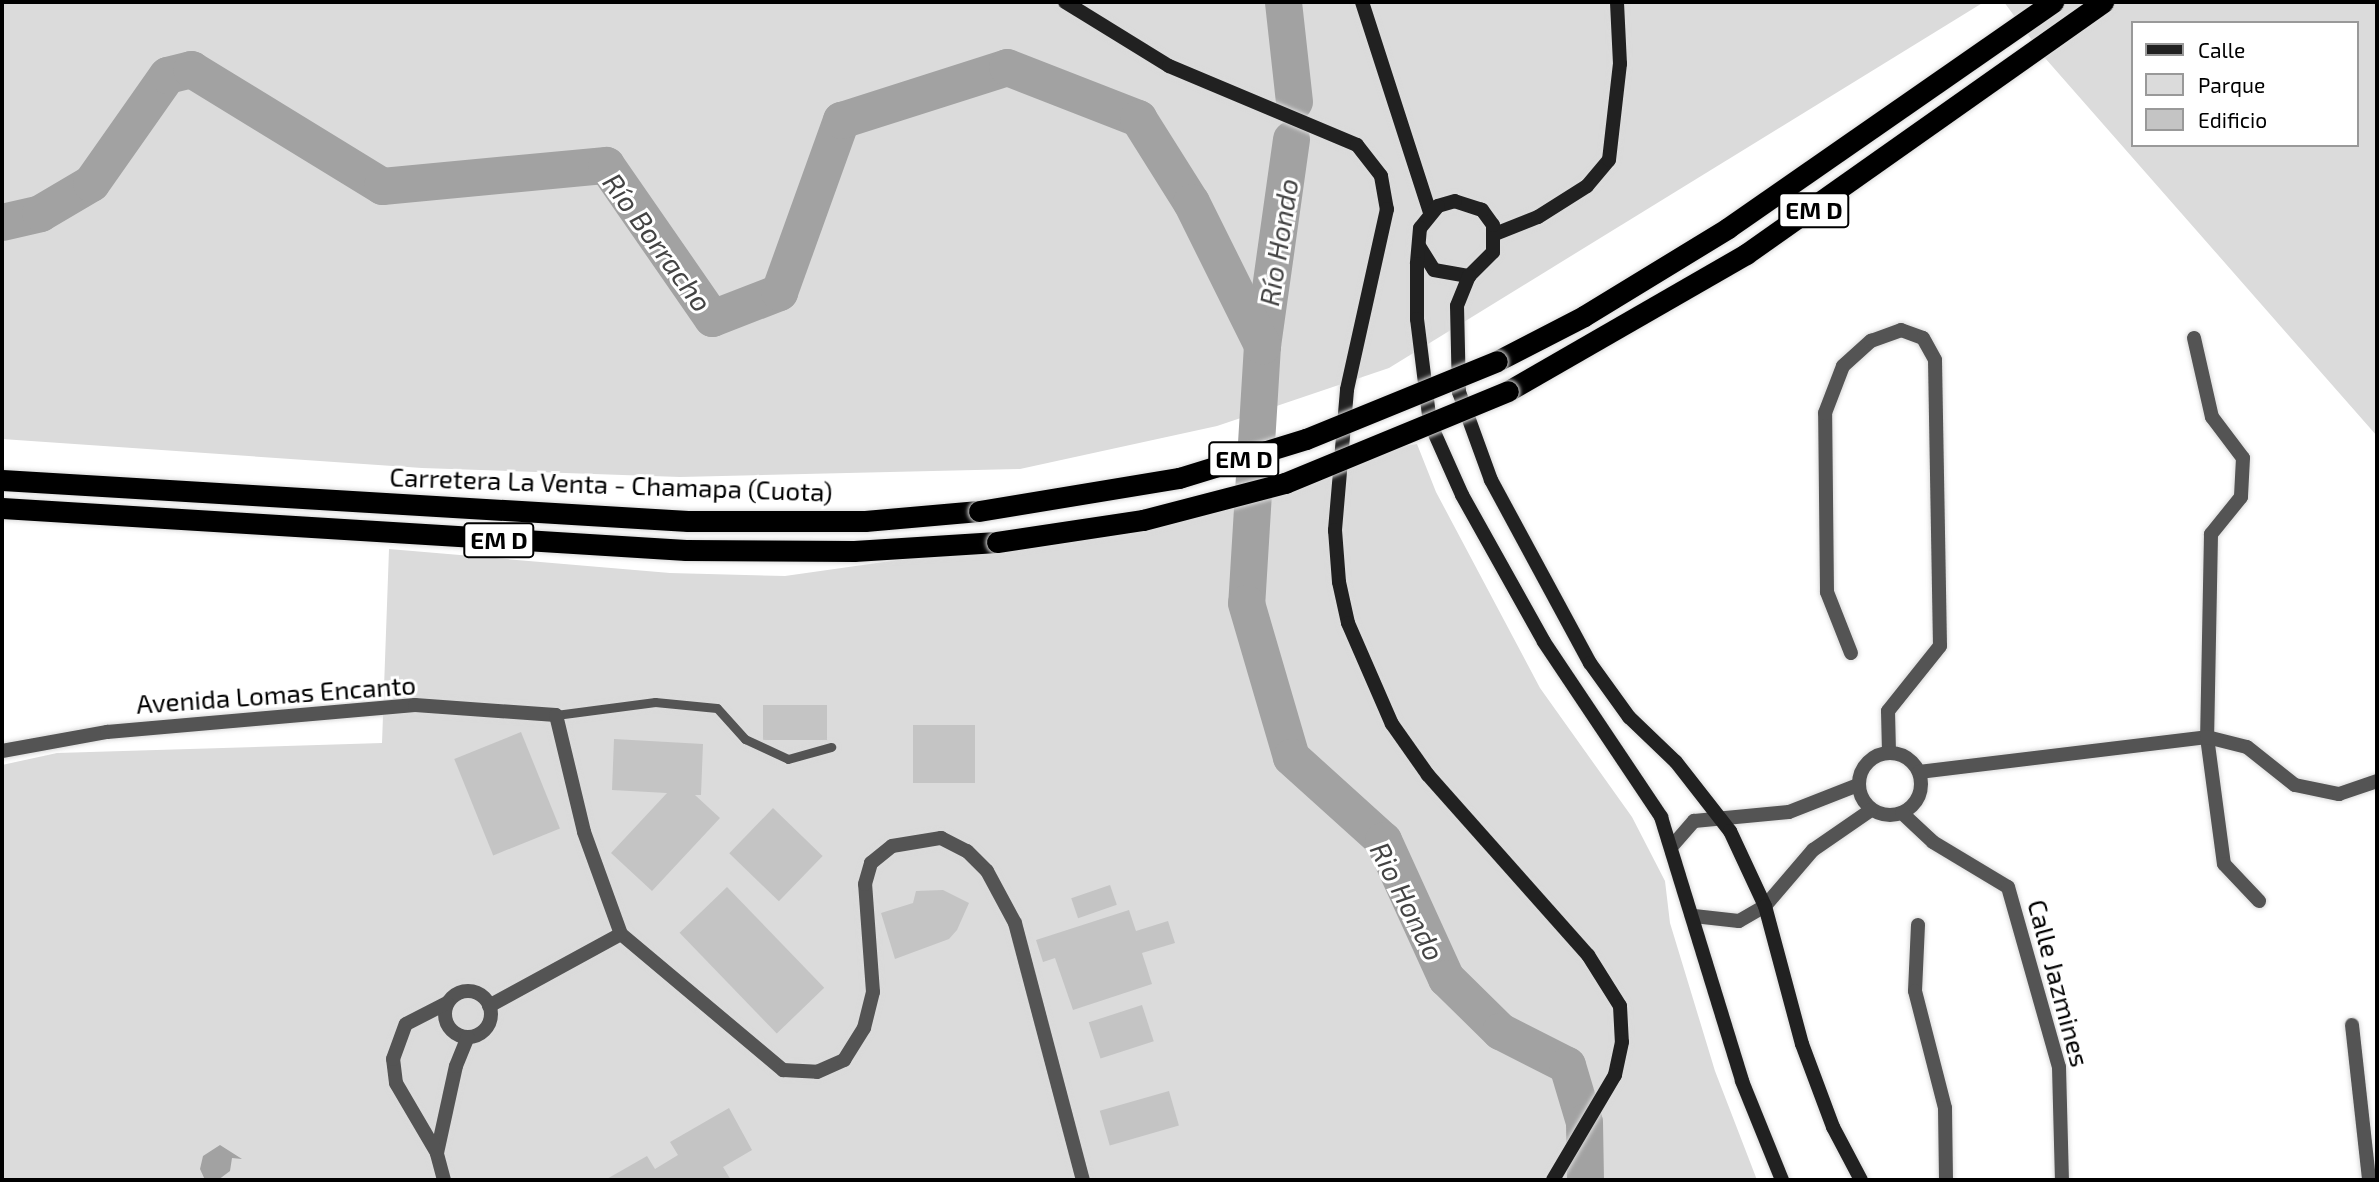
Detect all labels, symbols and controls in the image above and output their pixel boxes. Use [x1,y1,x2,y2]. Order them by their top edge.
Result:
legend [2130,21,2358,147]
text: Calle [2198,37,2245,62]
text: Parque [2198,72,2265,97]
text: Edificio [2198,107,2267,132]
water label: Río Borracho [597,166,719,318]
water label: Río Hondo [1251,176,1305,308]
road number: EM D [1777,190,1851,230]
road number: EM D [1207,438,1281,480]
street label: Carretera La Venta - Chamapa (Cuota) [389,461,833,507]
road number: EM D [462,520,536,560]
street label: Avenida Lomas Encanto [135,669,417,719]
water label: Rio Hondo [1364,836,1452,966]
street label: Calle Jazmines [2022,896,2096,1070]

